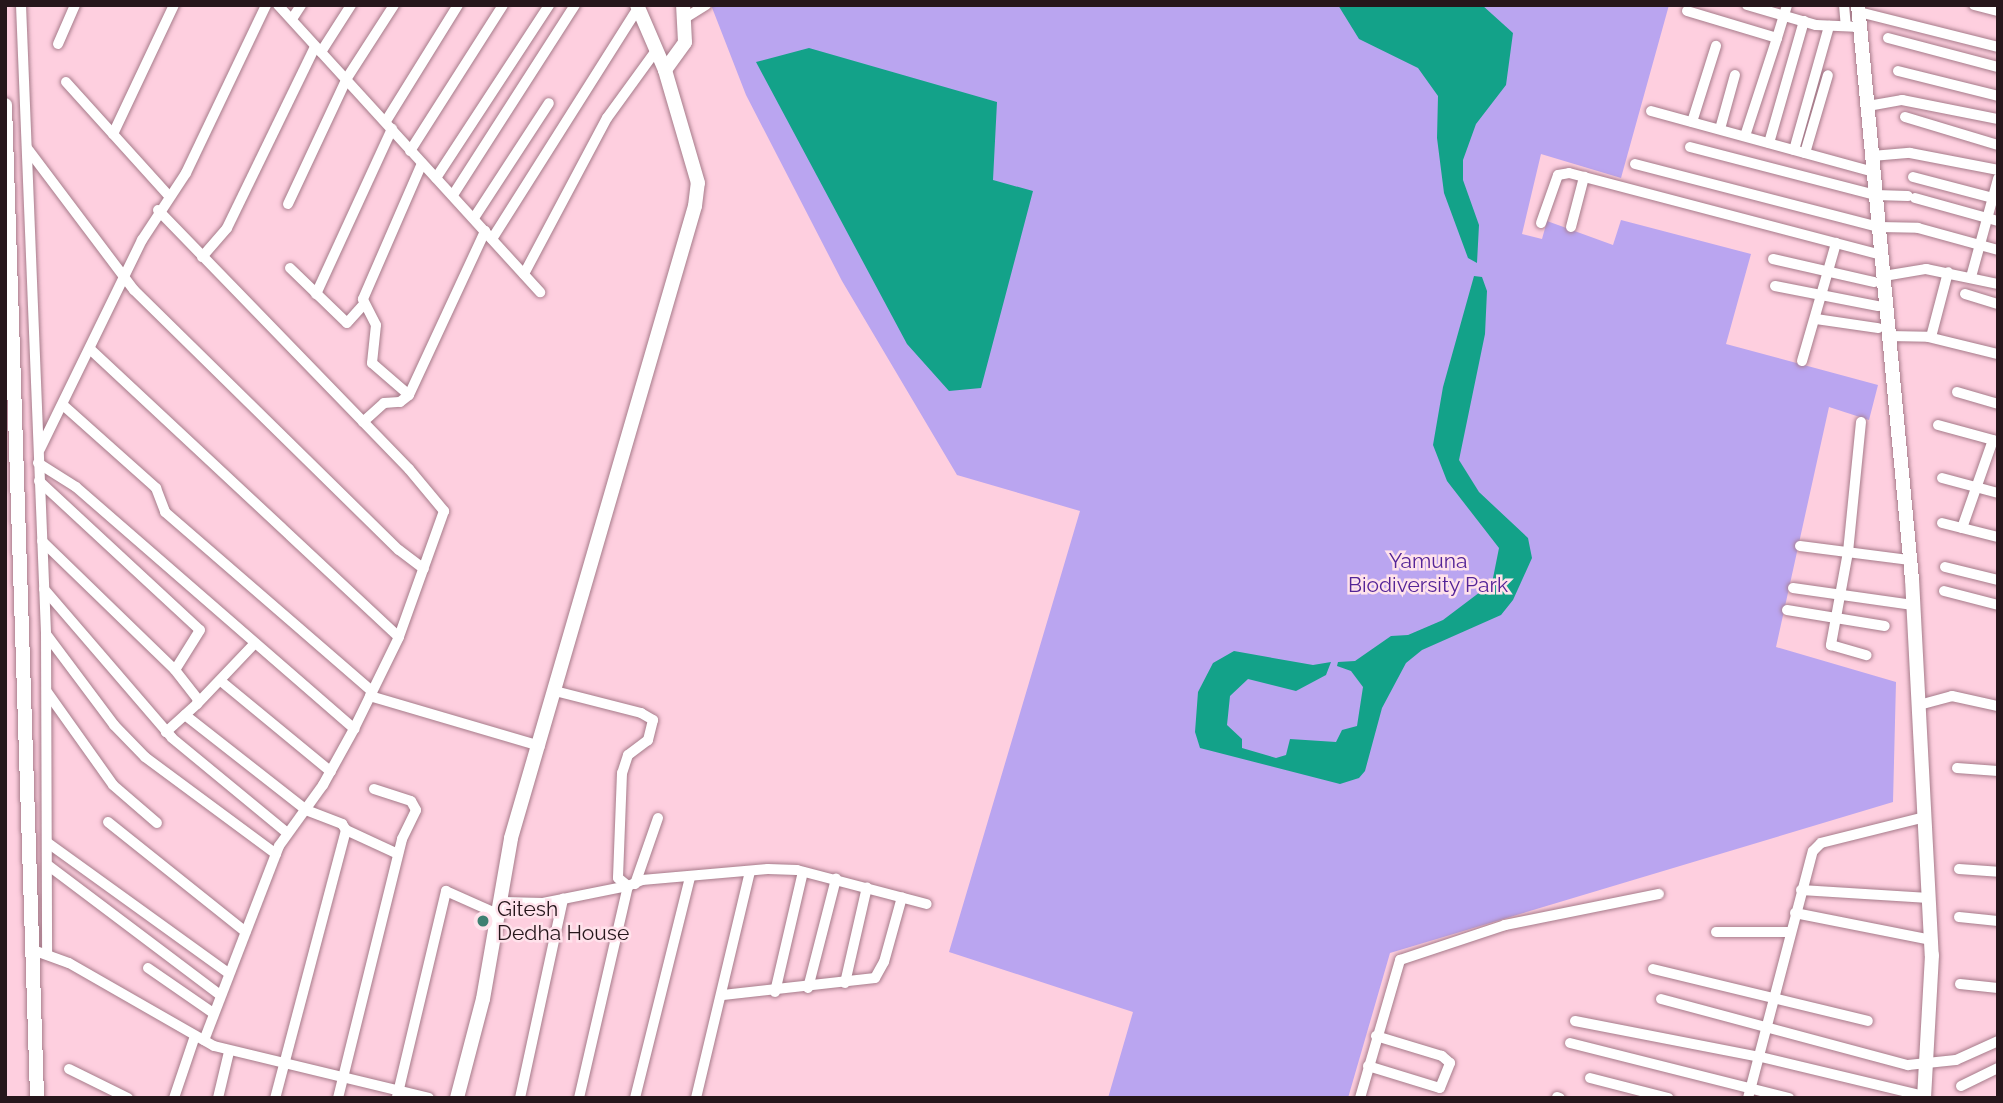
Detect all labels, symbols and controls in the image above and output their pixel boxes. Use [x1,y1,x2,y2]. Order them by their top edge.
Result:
park label: Yamuna Biodiversity Park [1348,548,1508,598]
place label: Gitesh Dedha House [497,896,629,946]
marker: Gitesh Dedha House [475,913,491,929]

